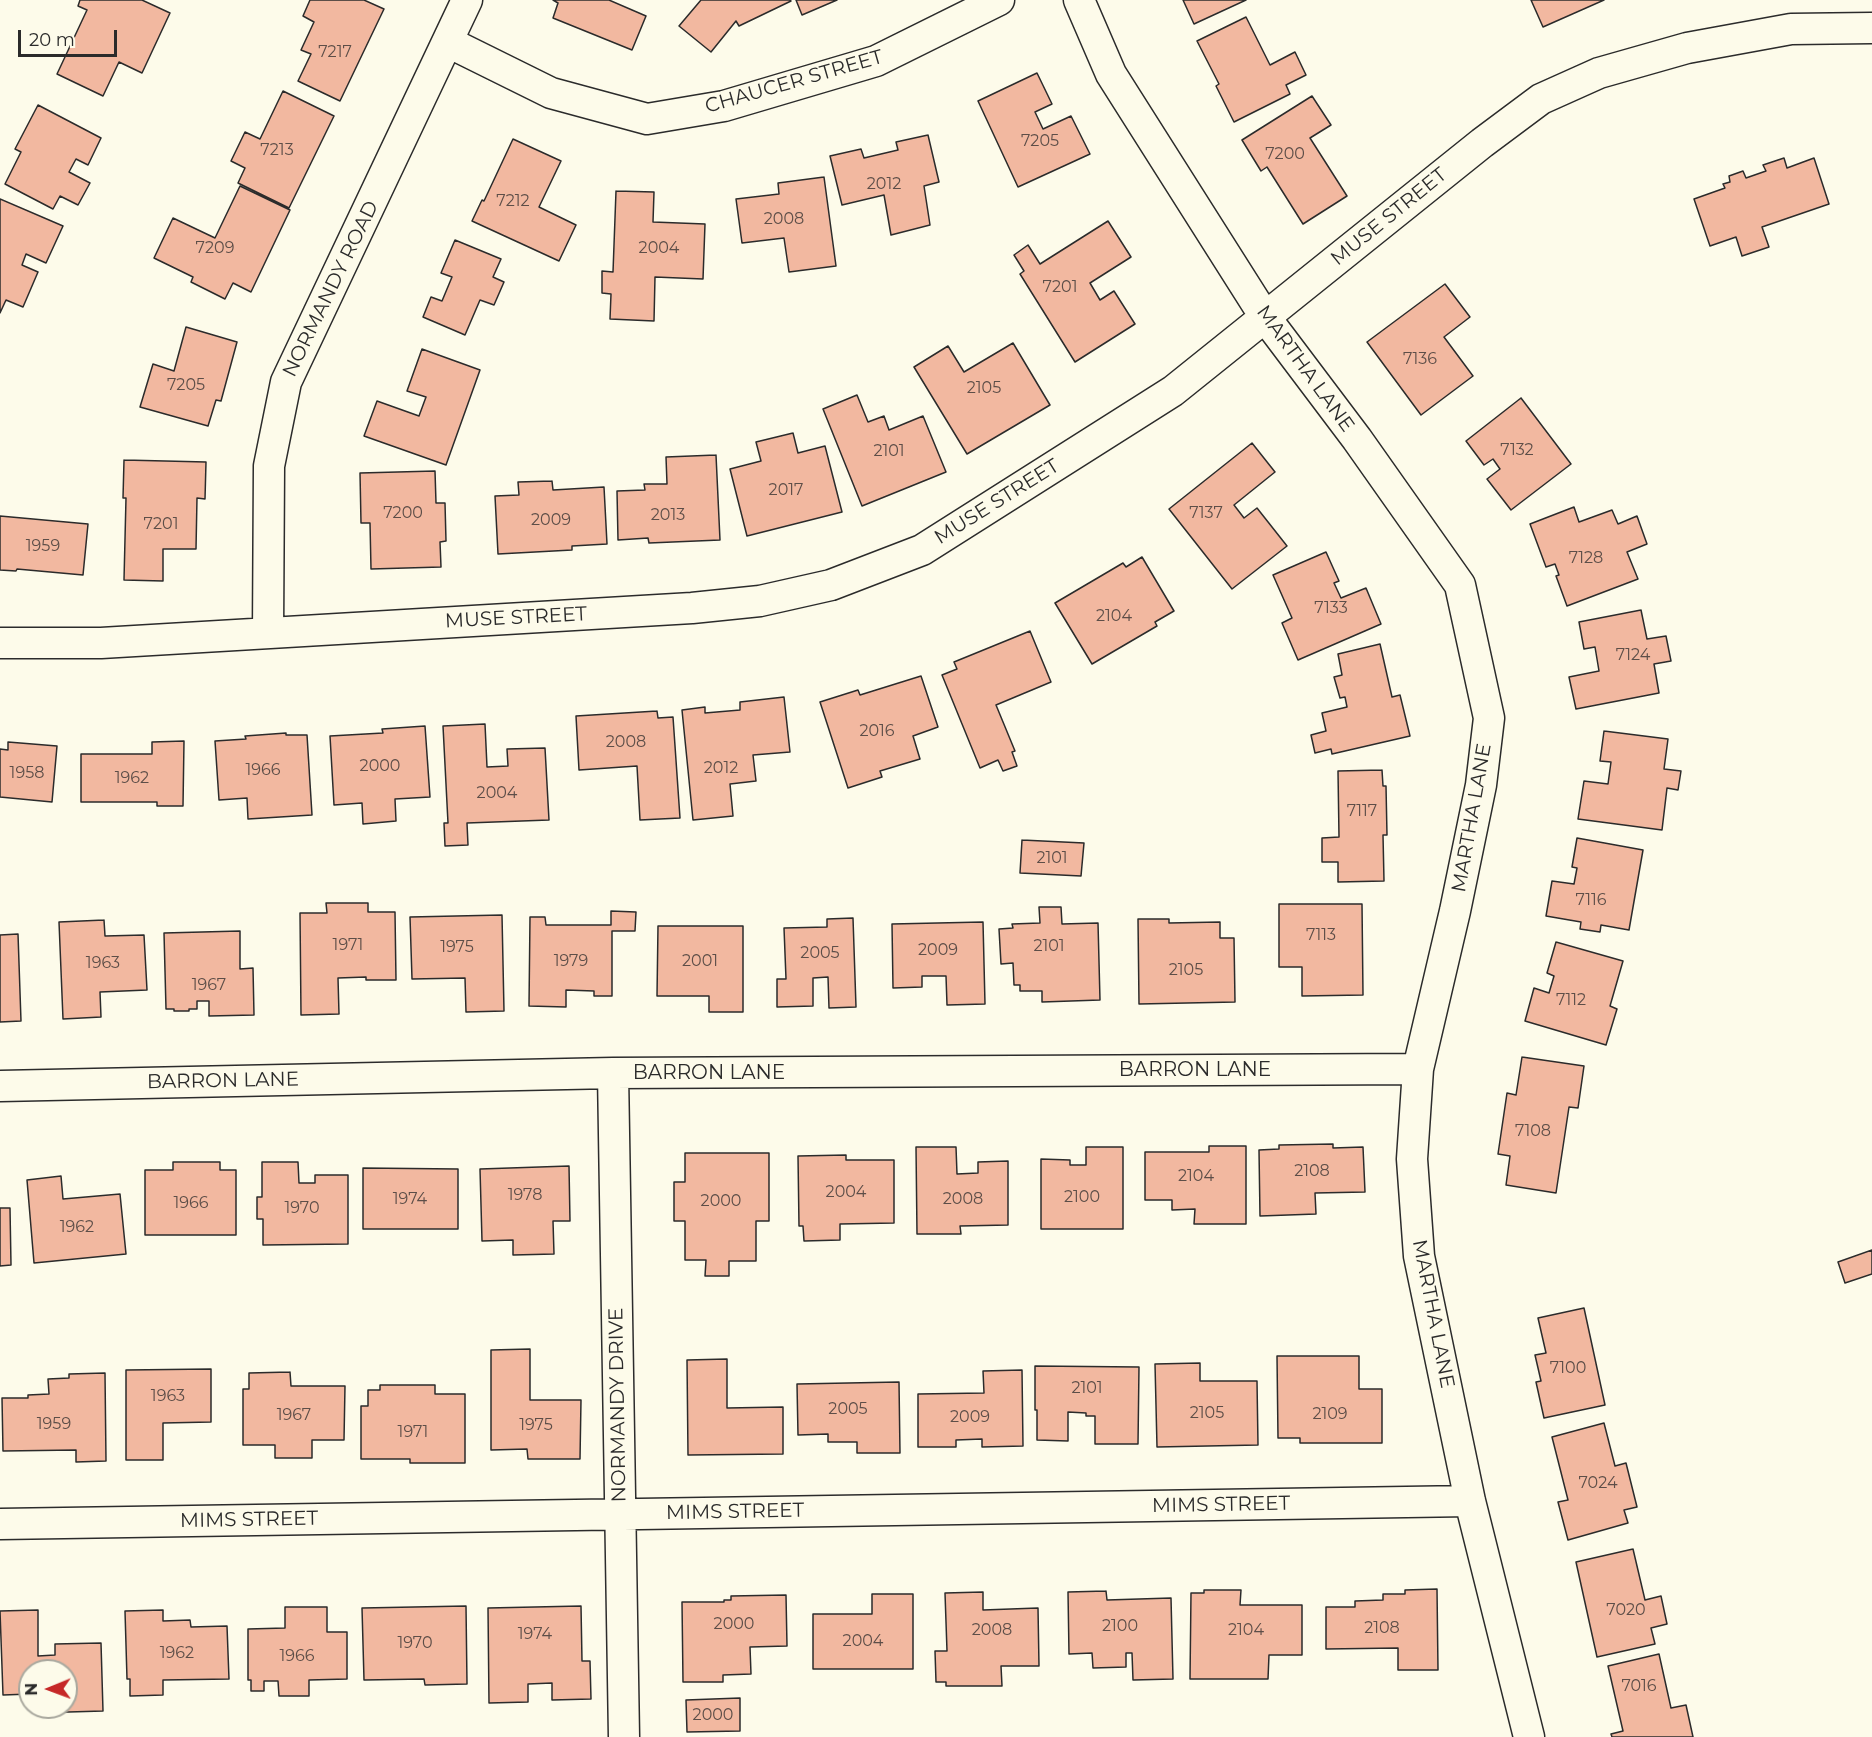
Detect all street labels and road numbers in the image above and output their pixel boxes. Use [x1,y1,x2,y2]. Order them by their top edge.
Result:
street label: CHAUCER STREET [702,45,886,119]
street label: MUSE STREET [1326,163,1452,271]
street label: NORMANDY ROAD [278,197,384,381]
street label: MARTHA LANE [1251,301,1359,437]
street label: MUSE STREET [930,454,1064,550]
street label: MUSE STREET [444,602,588,634]
street label: MARTHA LANE [1447,742,1497,894]
street label: BARRON LANE [1119,1058,1271,1082]
street label: BARRON LANE [633,1061,785,1085]
street label: BARRON LANE [147,1068,299,1094]
street label: MARTHA LANE [1407,1238,1459,1390]
street label: NORMANDY DRIVE [604,1307,632,1503]
street label: MIMS STREET [1152,1492,1290,1518]
street label: MIMS STREET [666,1499,804,1525]
street label: MIMS STREET [180,1507,318,1533]

